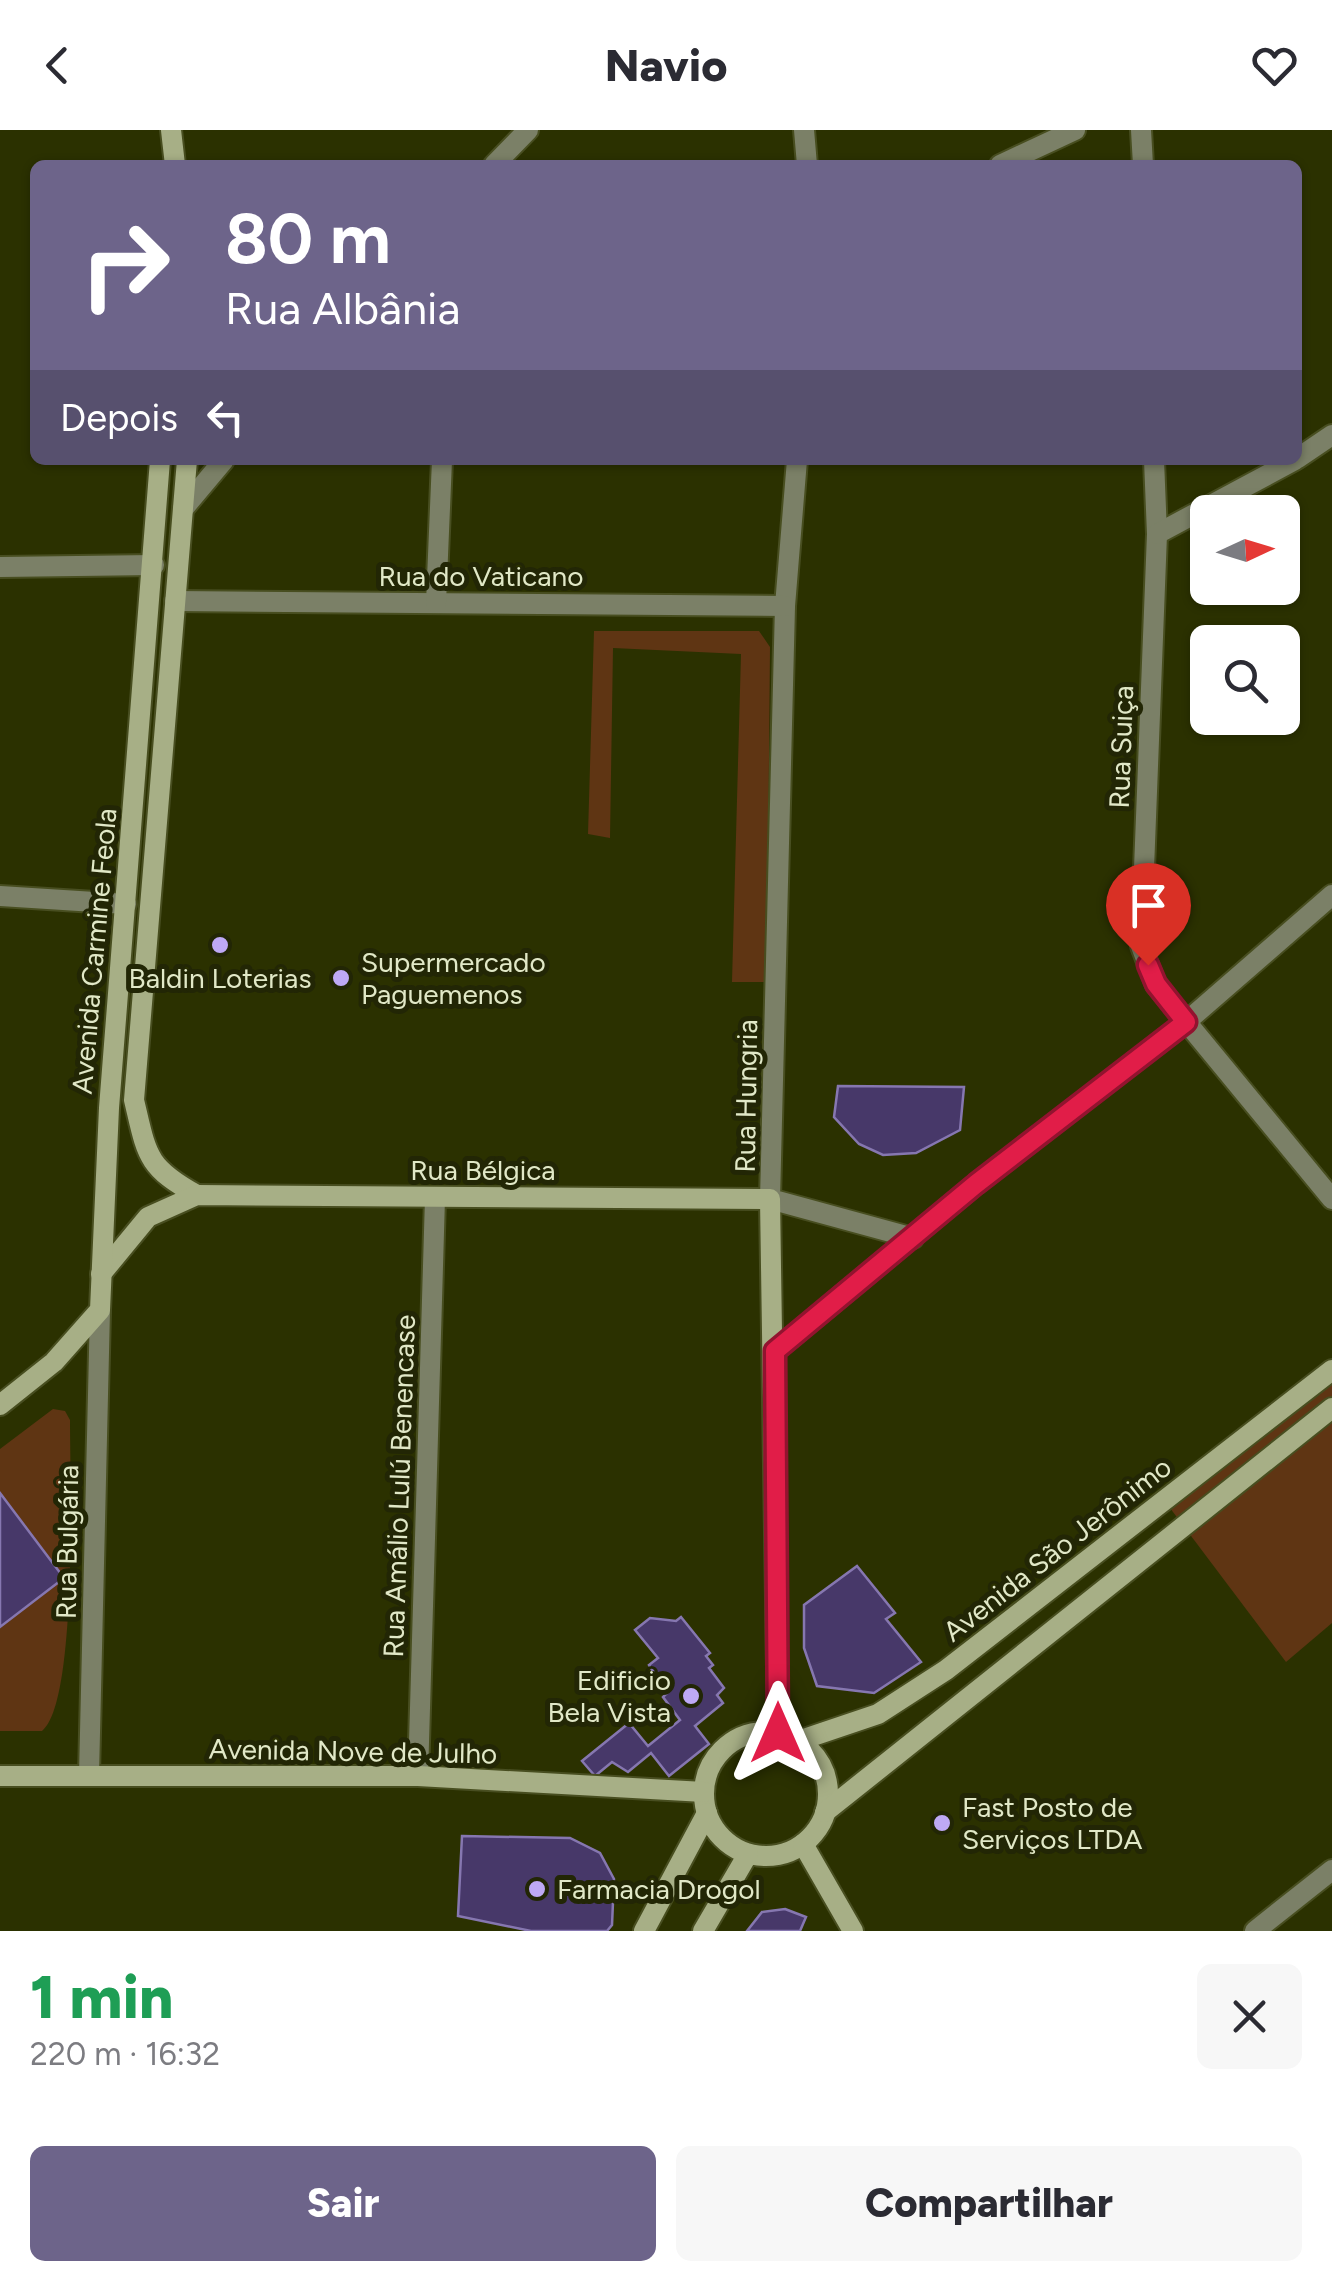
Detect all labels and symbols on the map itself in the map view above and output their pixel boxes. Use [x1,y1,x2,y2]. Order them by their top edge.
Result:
north arrow [1190,495,1300,605]
street label: Rua do Vaticano [379,559,583,593]
street label: Rua Suiça [1102,685,1140,809]
street label: Avenida Carmine Feola [65,807,123,1095]
pin [1106,863,1191,966]
marker: Baldin Loterias [209,934,231,956]
place label: Supermercado Paguemenos [361,945,546,1011]
place label: Baldin Loterias [129,961,311,995]
marker: Supermercado Paguemenos [330,967,352,989]
street label: Rua Hungria [728,1019,764,1173]
street label: Rua Bélgica [410,1153,556,1187]
street label: Rua Amálio Lulú Benencase [376,1314,422,1658]
street label: Avenida São Jerônimo [936,1449,1178,1649]
street label: Rua Bulgária [49,1465,85,1619]
place label: Edificio Bela Vista [548,1663,671,1729]
position arrow [726,1681,830,1785]
marker: Edificio Bela Vista [680,1685,702,1707]
street label: Avenida Nove de Julho [208,1731,498,1771]
place label: Fast Posto de Serviços LTDA [962,1790,1143,1856]
marker: Fast Posto de Serviços LTDA [931,1812,953,1834]
place label: Farmacia Drogol [557,1872,761,1906]
marker: Farmacia Drogol [526,1878,548,1900]

